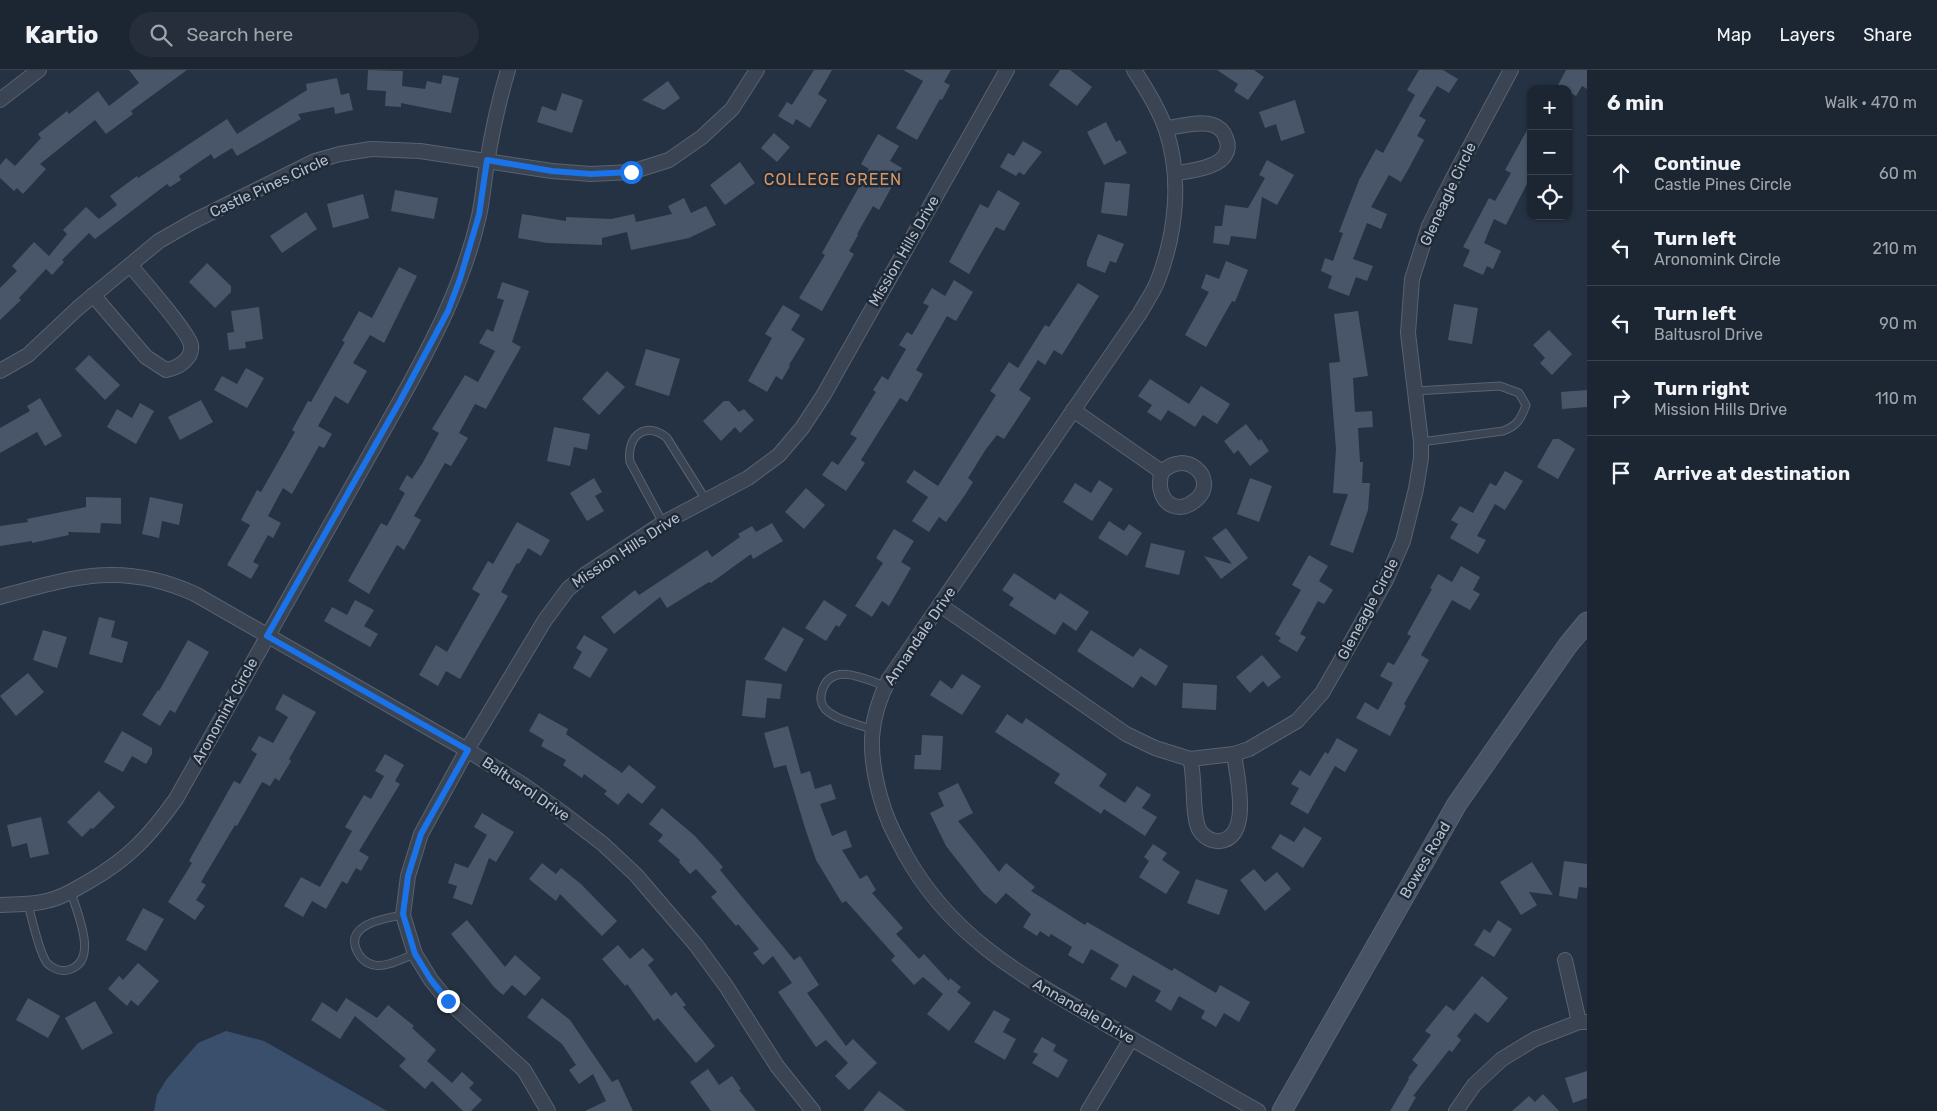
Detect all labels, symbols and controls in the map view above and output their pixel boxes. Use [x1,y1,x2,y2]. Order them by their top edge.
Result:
search box [129,12,479,57]
text: Kartio [25,21,99,49]
icon: search [147,21,175,49]
text: Search here [187,23,293,46]
text: Map [1717,24,1752,46]
text: Layers [1780,24,1835,46]
text: Share [1863,24,1912,46]
map controls [1527,85,1572,220]
button: + [1527,85,1572,130]
text: 6 min [1607,90,1664,115]
text: Walk · 470 m [1824,93,1917,112]
button: − [1527,130,1572,175]
street label: Gleneagle Circle [1416,139,1480,249]
street label: Castle Pines Circle [207,151,331,221]
text: Continue [1654,152,1741,175]
icon: ahead [1607,159,1635,187]
route start [620,161,643,184]
text: 60 m [1879,164,1917,183]
district label: COLLEGE GREEN [764,170,902,189]
button: locate [1527,175,1572,220]
text: Castle Pines Circle [1654,175,1792,194]
street label: Mission Hills Drive [865,192,943,310]
text: Turn left [1654,227,1736,250]
icon: left [1607,234,1635,262]
text: 210 m [1872,239,1917,258]
text: Aronomink Circle [1654,250,1781,269]
text: Turn left [1654,302,1736,325]
icon: left [1607,309,1635,337]
text: 90 m [1879,314,1917,333]
text: Baltusrol Drive [1654,325,1763,344]
text: Turn right [1654,377,1749,400]
icon: right [1607,384,1635,412]
text: 110 m [1875,389,1917,408]
text: Mission Hills Drive [1654,400,1787,419]
icon: arrive [1607,459,1635,487]
text: Arrive at destination [1654,462,1850,485]
street label: Mission Hills Drive [569,508,683,592]
street label: Gleneagle Circle [1334,555,1402,663]
street label: Annandale Drive [880,583,960,689]
street label: Aronomink Circle [188,655,262,767]
street label: Baltusrol Drive [479,753,573,825]
street label: Bowes Road [1396,818,1454,902]
street label: Annandale Drive [1030,975,1138,1047]
route end [437,990,460,1013]

